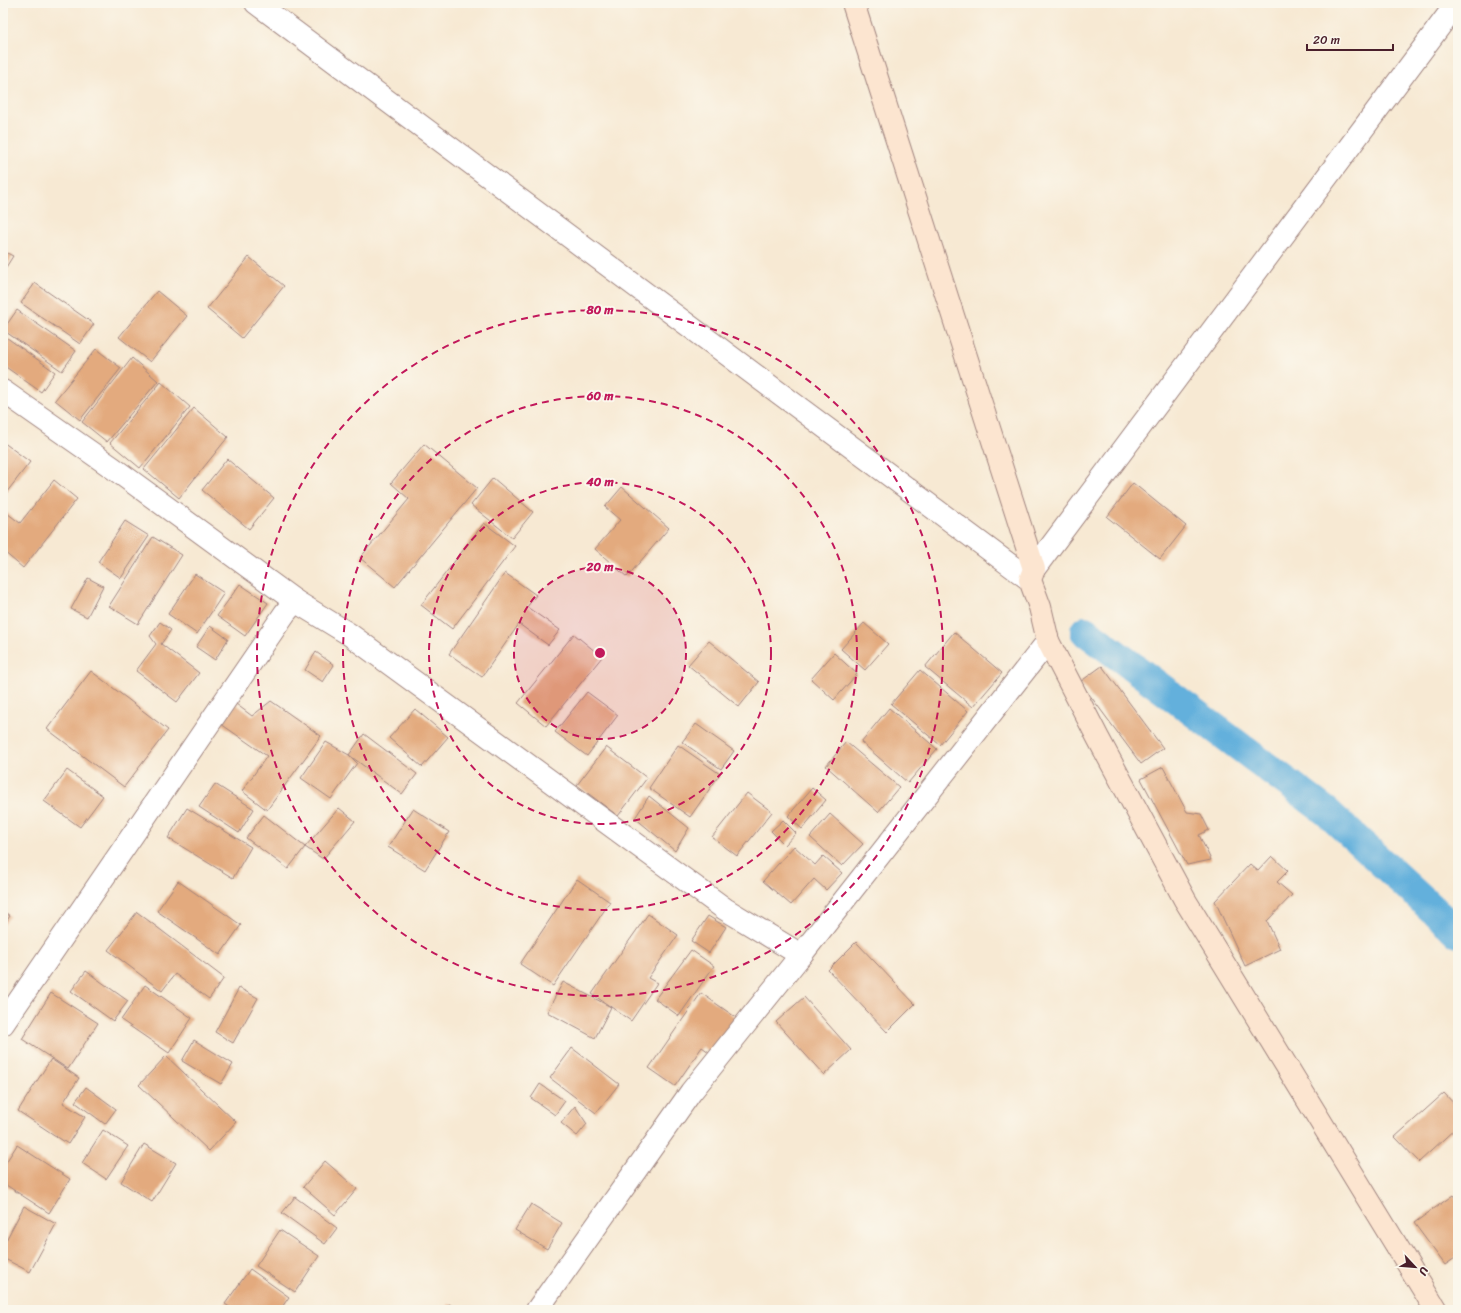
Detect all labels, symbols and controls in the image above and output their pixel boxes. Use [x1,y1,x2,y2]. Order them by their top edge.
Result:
scale bar [1307,26,1393,52]
text: 20 m [1313,29,1340,51]
text: 80 m [585,299,614,321]
text: 60 m [586,385,614,407]
text: 40 m [585,471,614,493]
text: 20 m [586,556,614,578]
centre of rings [593,646,607,660]
north arrow [1395,1247,1435,1287]
text: U [1413,1264,1434,1279]

